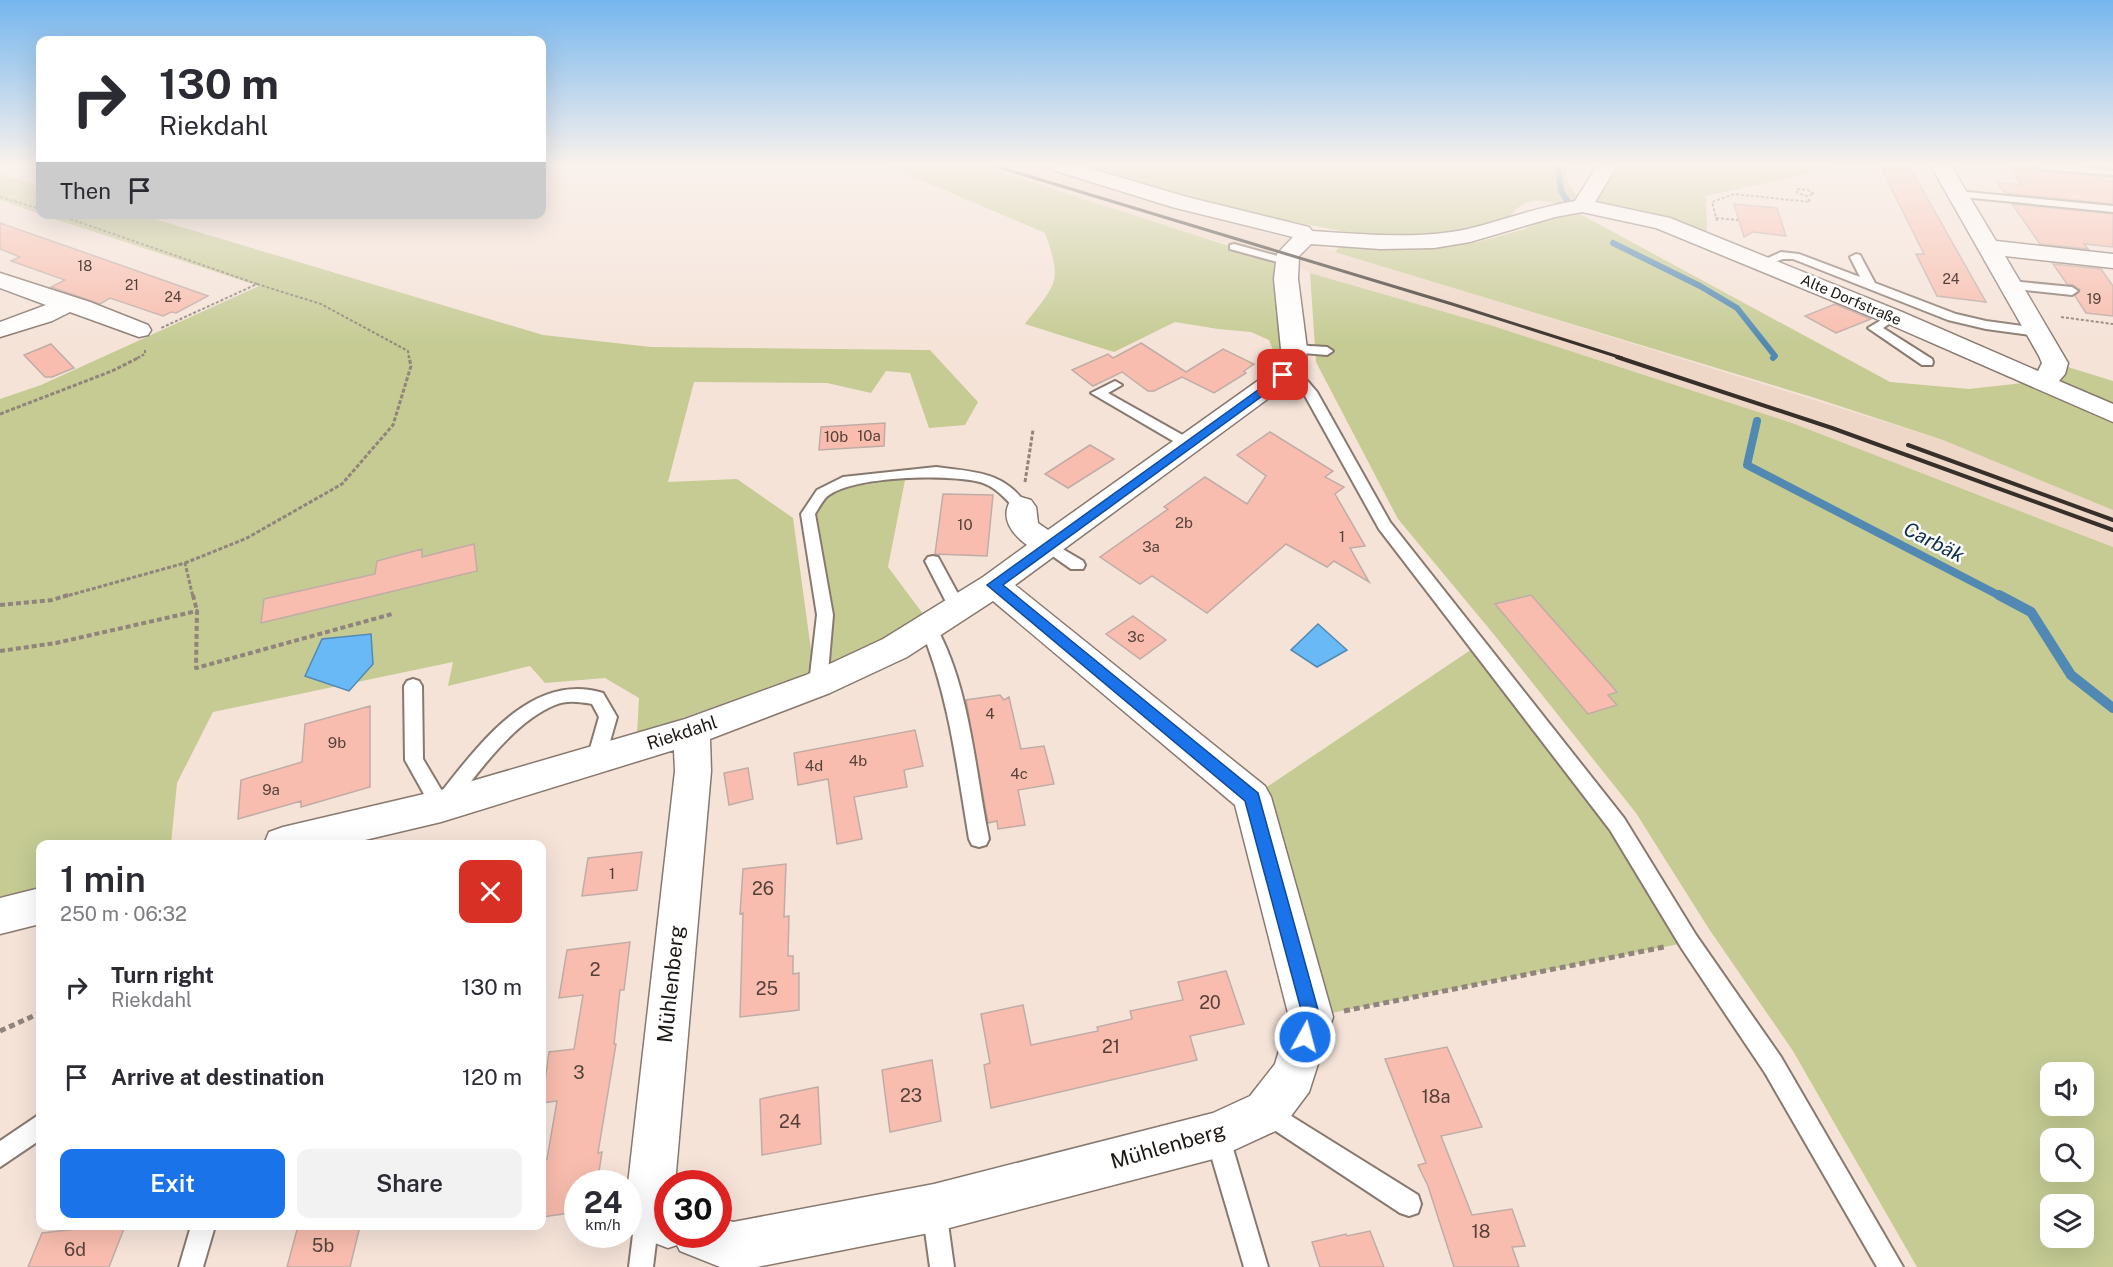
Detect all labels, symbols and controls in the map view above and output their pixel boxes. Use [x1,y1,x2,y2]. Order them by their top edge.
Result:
text: 130 m [159,59,279,108]
icon: right [60,60,138,138]
text: Riekdahl [159,109,268,141]
icon: arrive [123,174,156,207]
text: Then [60,178,111,204]
house number: 18 [78,258,92,274]
street label: Alte Dorfstraße [1798,271,1904,328]
house number: 24 [1942,271,1960,287]
house number: 21 [125,277,139,293]
house number: 24 [164,289,182,305]
house number: 19 [2087,291,2101,307]
pin [1257,349,1308,400]
icon: arrive [1266,358,1299,391]
house number: 10a [857,427,881,444]
house number: 10b [824,428,848,445]
house number: 2b [1175,514,1193,531]
house number: 10 [957,516,973,533]
water label: Carbäk [1900,517,1968,567]
house number: 1 [1339,528,1345,545]
house number: 3a [1142,538,1160,555]
house number: 3c [1127,628,1145,645]
house number: 4 [985,705,995,722]
street label: Riekdahl [644,711,720,754]
house number: 9b [328,734,346,751]
house number: 4b [849,752,867,769]
house number: 4d [805,757,823,774]
house number: 4c [1010,765,1028,782]
house number: 9a [262,781,280,798]
text: 1 min [60,858,146,900]
button: close [459,860,522,923]
house number: 1 [609,865,615,882]
house number: 26 [752,878,774,899]
text: 250 m · 06:32 [60,902,187,926]
street label: Mühlenberg [652,924,689,1044]
house number: 2 [590,959,600,980]
text: Turn right [111,962,214,988]
icon: right [60,971,93,1004]
text: 130 m [461,974,522,1000]
house number: 25 [756,978,778,999]
text: Riekdahl [111,988,192,1012]
house number: 20 [1199,992,1221,1013]
position arrow [1273,1005,1337,1069]
house number: 21 [1102,1036,1120,1057]
icon: arrive [60,1061,93,1094]
house number: 3 [573,1062,585,1083]
map controls [2040,1062,2094,1248]
button: sound [2040,1062,2094,1116]
text: Arrive at destination [111,1064,324,1090]
text: 120 m [462,1064,522,1090]
house number: 23 [900,1085,922,1106]
house number: 18a [1422,1086,1450,1107]
house number: 24 [779,1111,801,1132]
street label: Mühlenberg [1108,1117,1228,1174]
button: search [2040,1128,2094,1182]
button: Exit [60,1149,285,1218]
button: Share [297,1149,522,1218]
speed limit sign: 30 [654,1170,732,1248]
text: 24 [584,1184,622,1220]
button: layers [2040,1194,2094,1248]
text: km/h [585,1216,621,1233]
house number: 18 [1472,1221,1490,1242]
house number: 5b [312,1235,334,1256]
house number: 6d [64,1239,86,1260]

